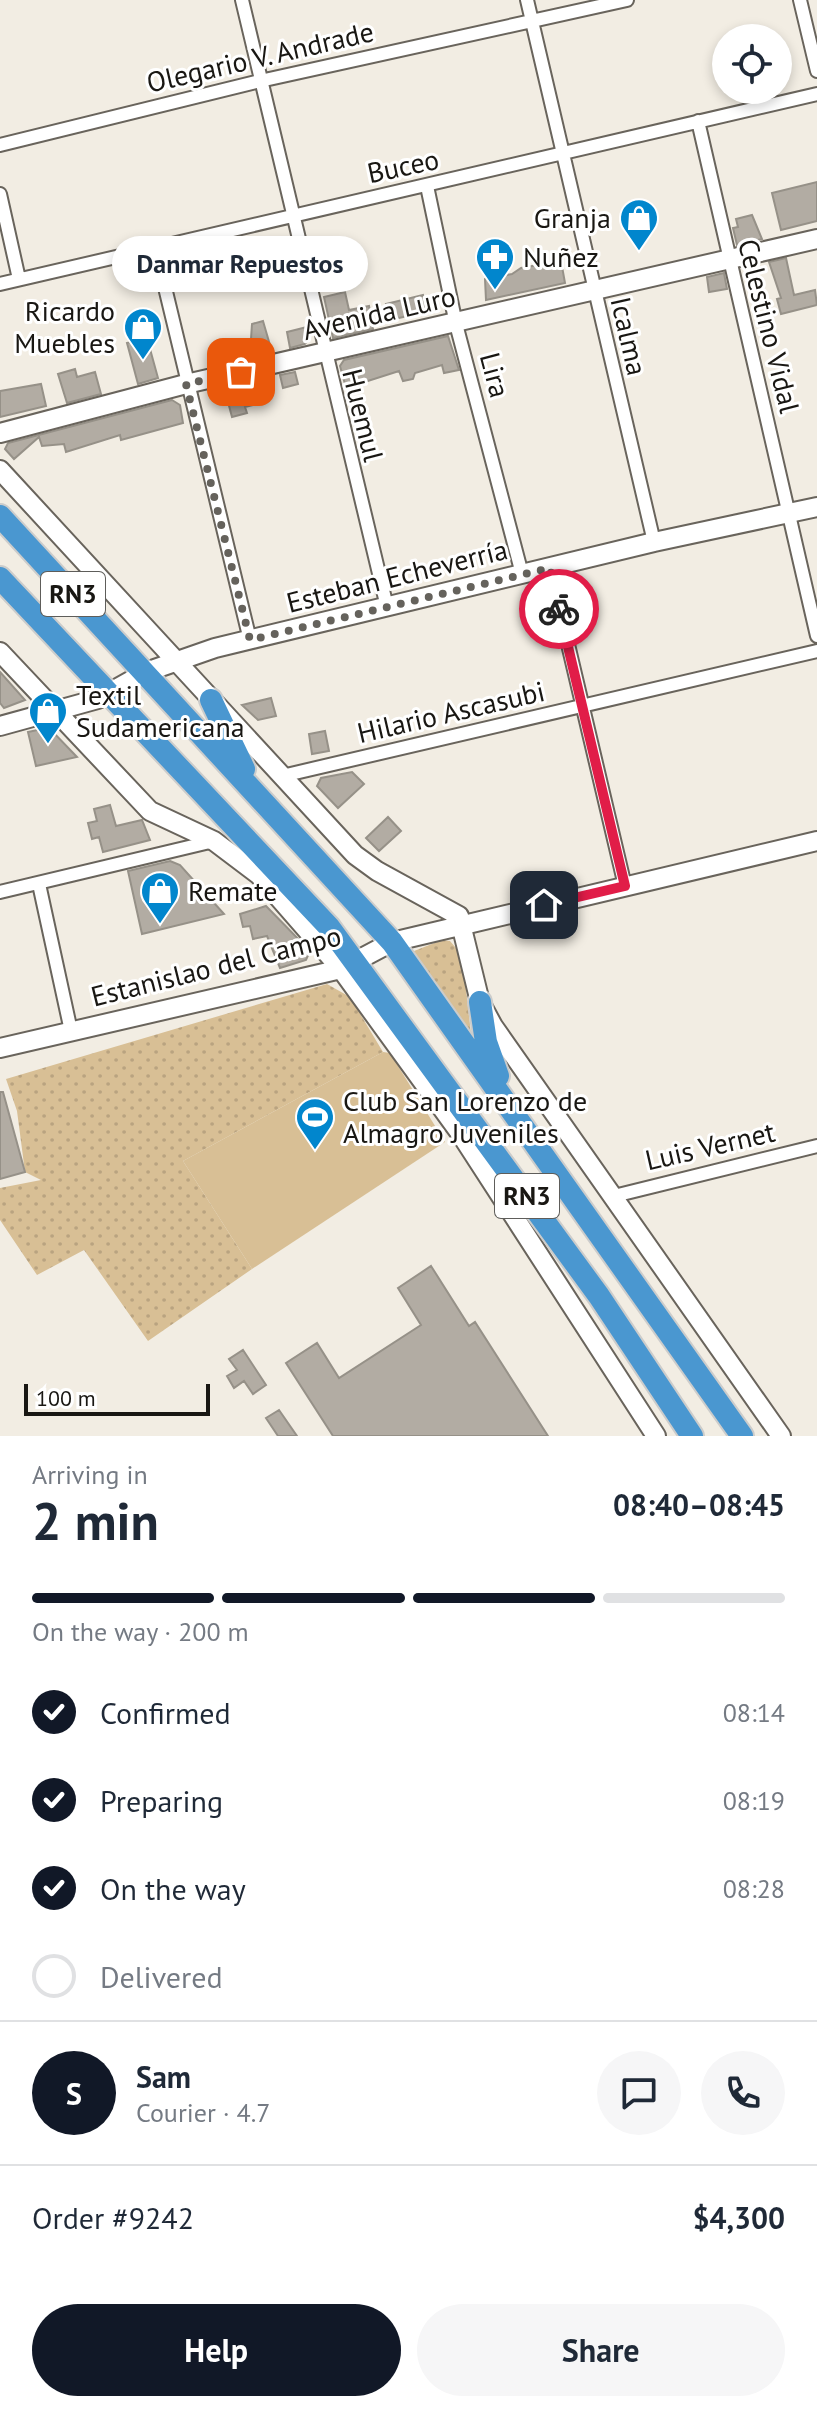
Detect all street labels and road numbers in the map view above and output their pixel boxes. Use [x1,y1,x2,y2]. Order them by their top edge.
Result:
street label: Olegario V. Andrade [143,12,377,101]
street label: Buceo [364,140,442,191]
street label: Celestino Vidal [730,235,809,417]
street label: Avenida Luro [299,277,459,348]
street label: Icalma [603,293,656,379]
street label: Lira [472,348,519,402]
street label: Huemul [334,365,393,465]
street label: Esteban Echeverría [283,530,511,621]
road number: RN3 [41,572,105,616]
street label: Hilario Ascasubi [354,672,548,751]
street label: Estanislao del Campo [87,917,345,1015]
street label: Luis Vernet [641,1113,779,1178]
road number: RN3 [495,1174,559,1218]

